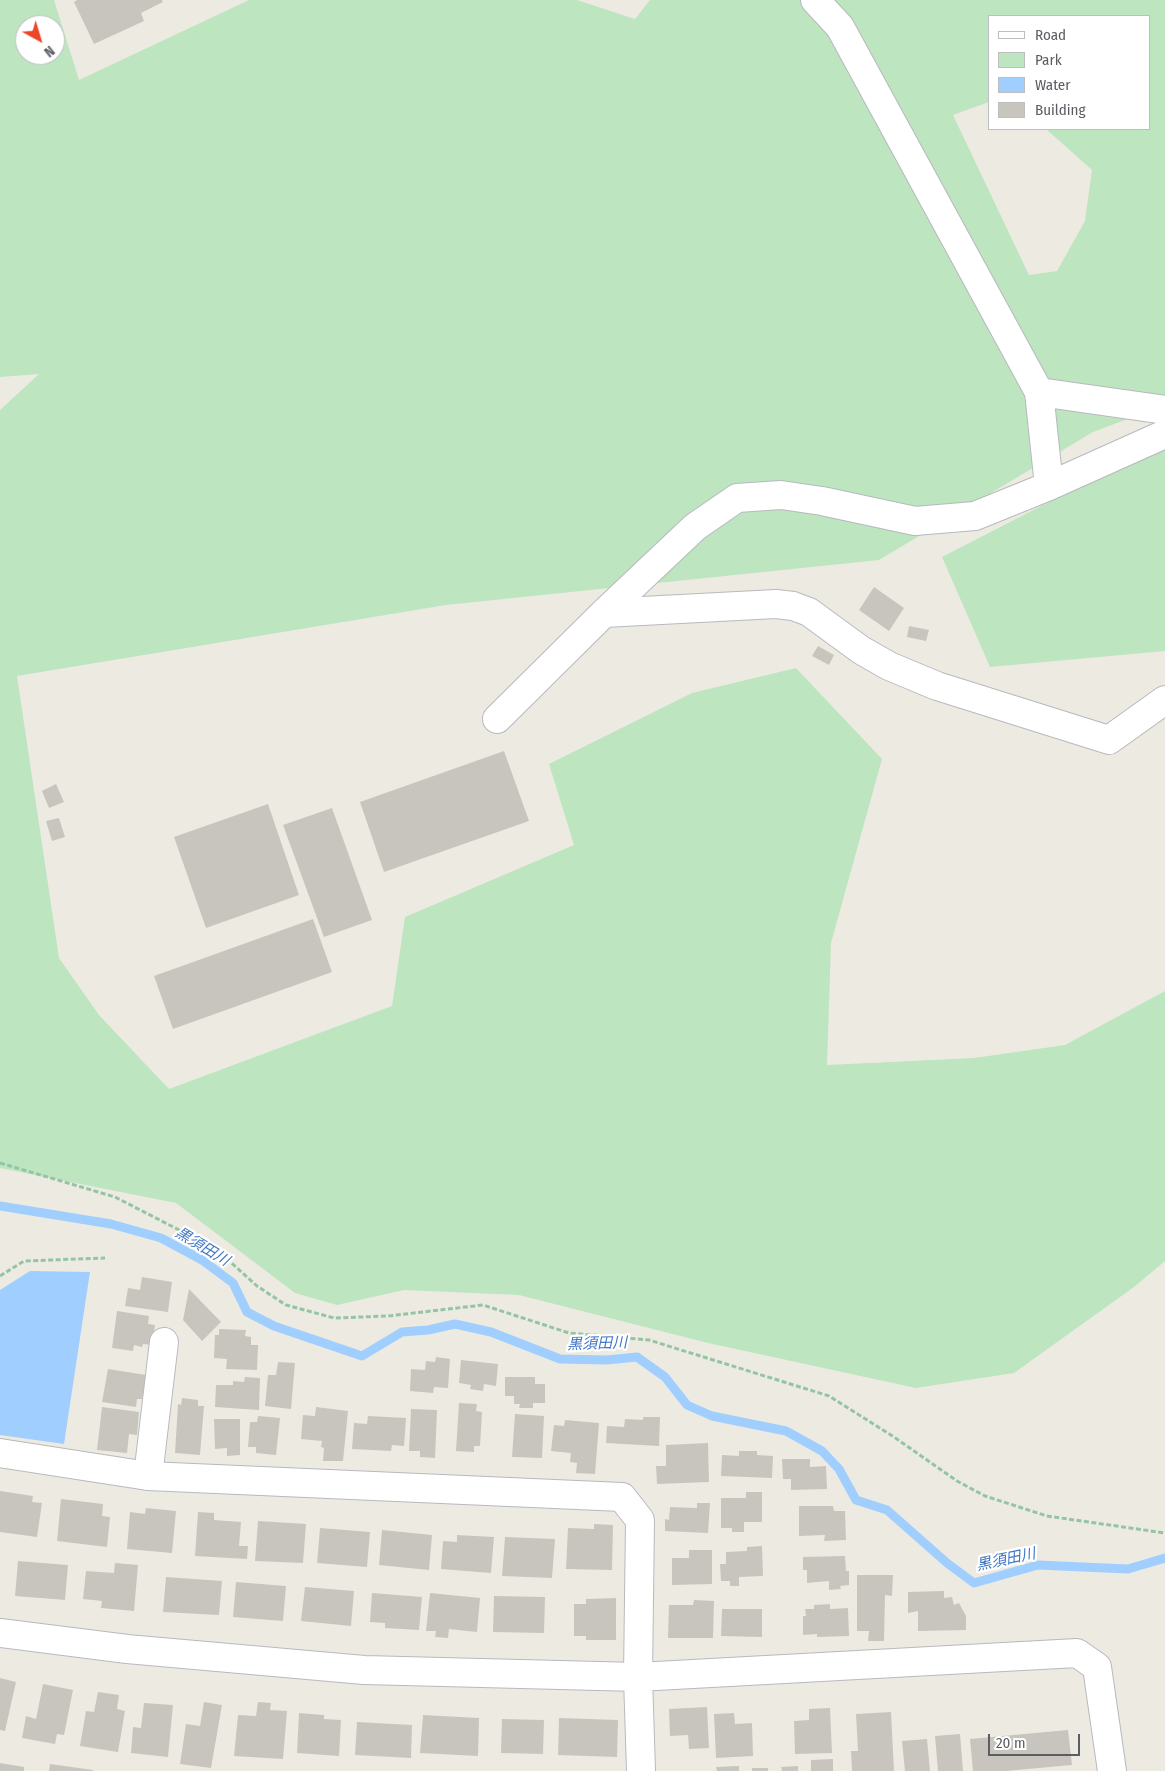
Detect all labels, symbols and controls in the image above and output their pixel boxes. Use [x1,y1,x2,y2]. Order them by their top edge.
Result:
north arrow [15,15,65,65]
legend [988,15,1150,130]
text: Road [1035,26,1066,44]
text: N [41,42,58,61]
text: Park [1035,51,1062,69]
text: Water [1035,76,1070,94]
text: Building [1035,101,1086,119]
water label: 黒須田川 [172,1224,232,1270]
water label: 黒須田川 [567,1334,627,1354]
water label: 黒須田川 [975,1545,1037,1575]
scale bar [990,1724,1082,1756]
text: 20 m [996,1734,1026,1752]

